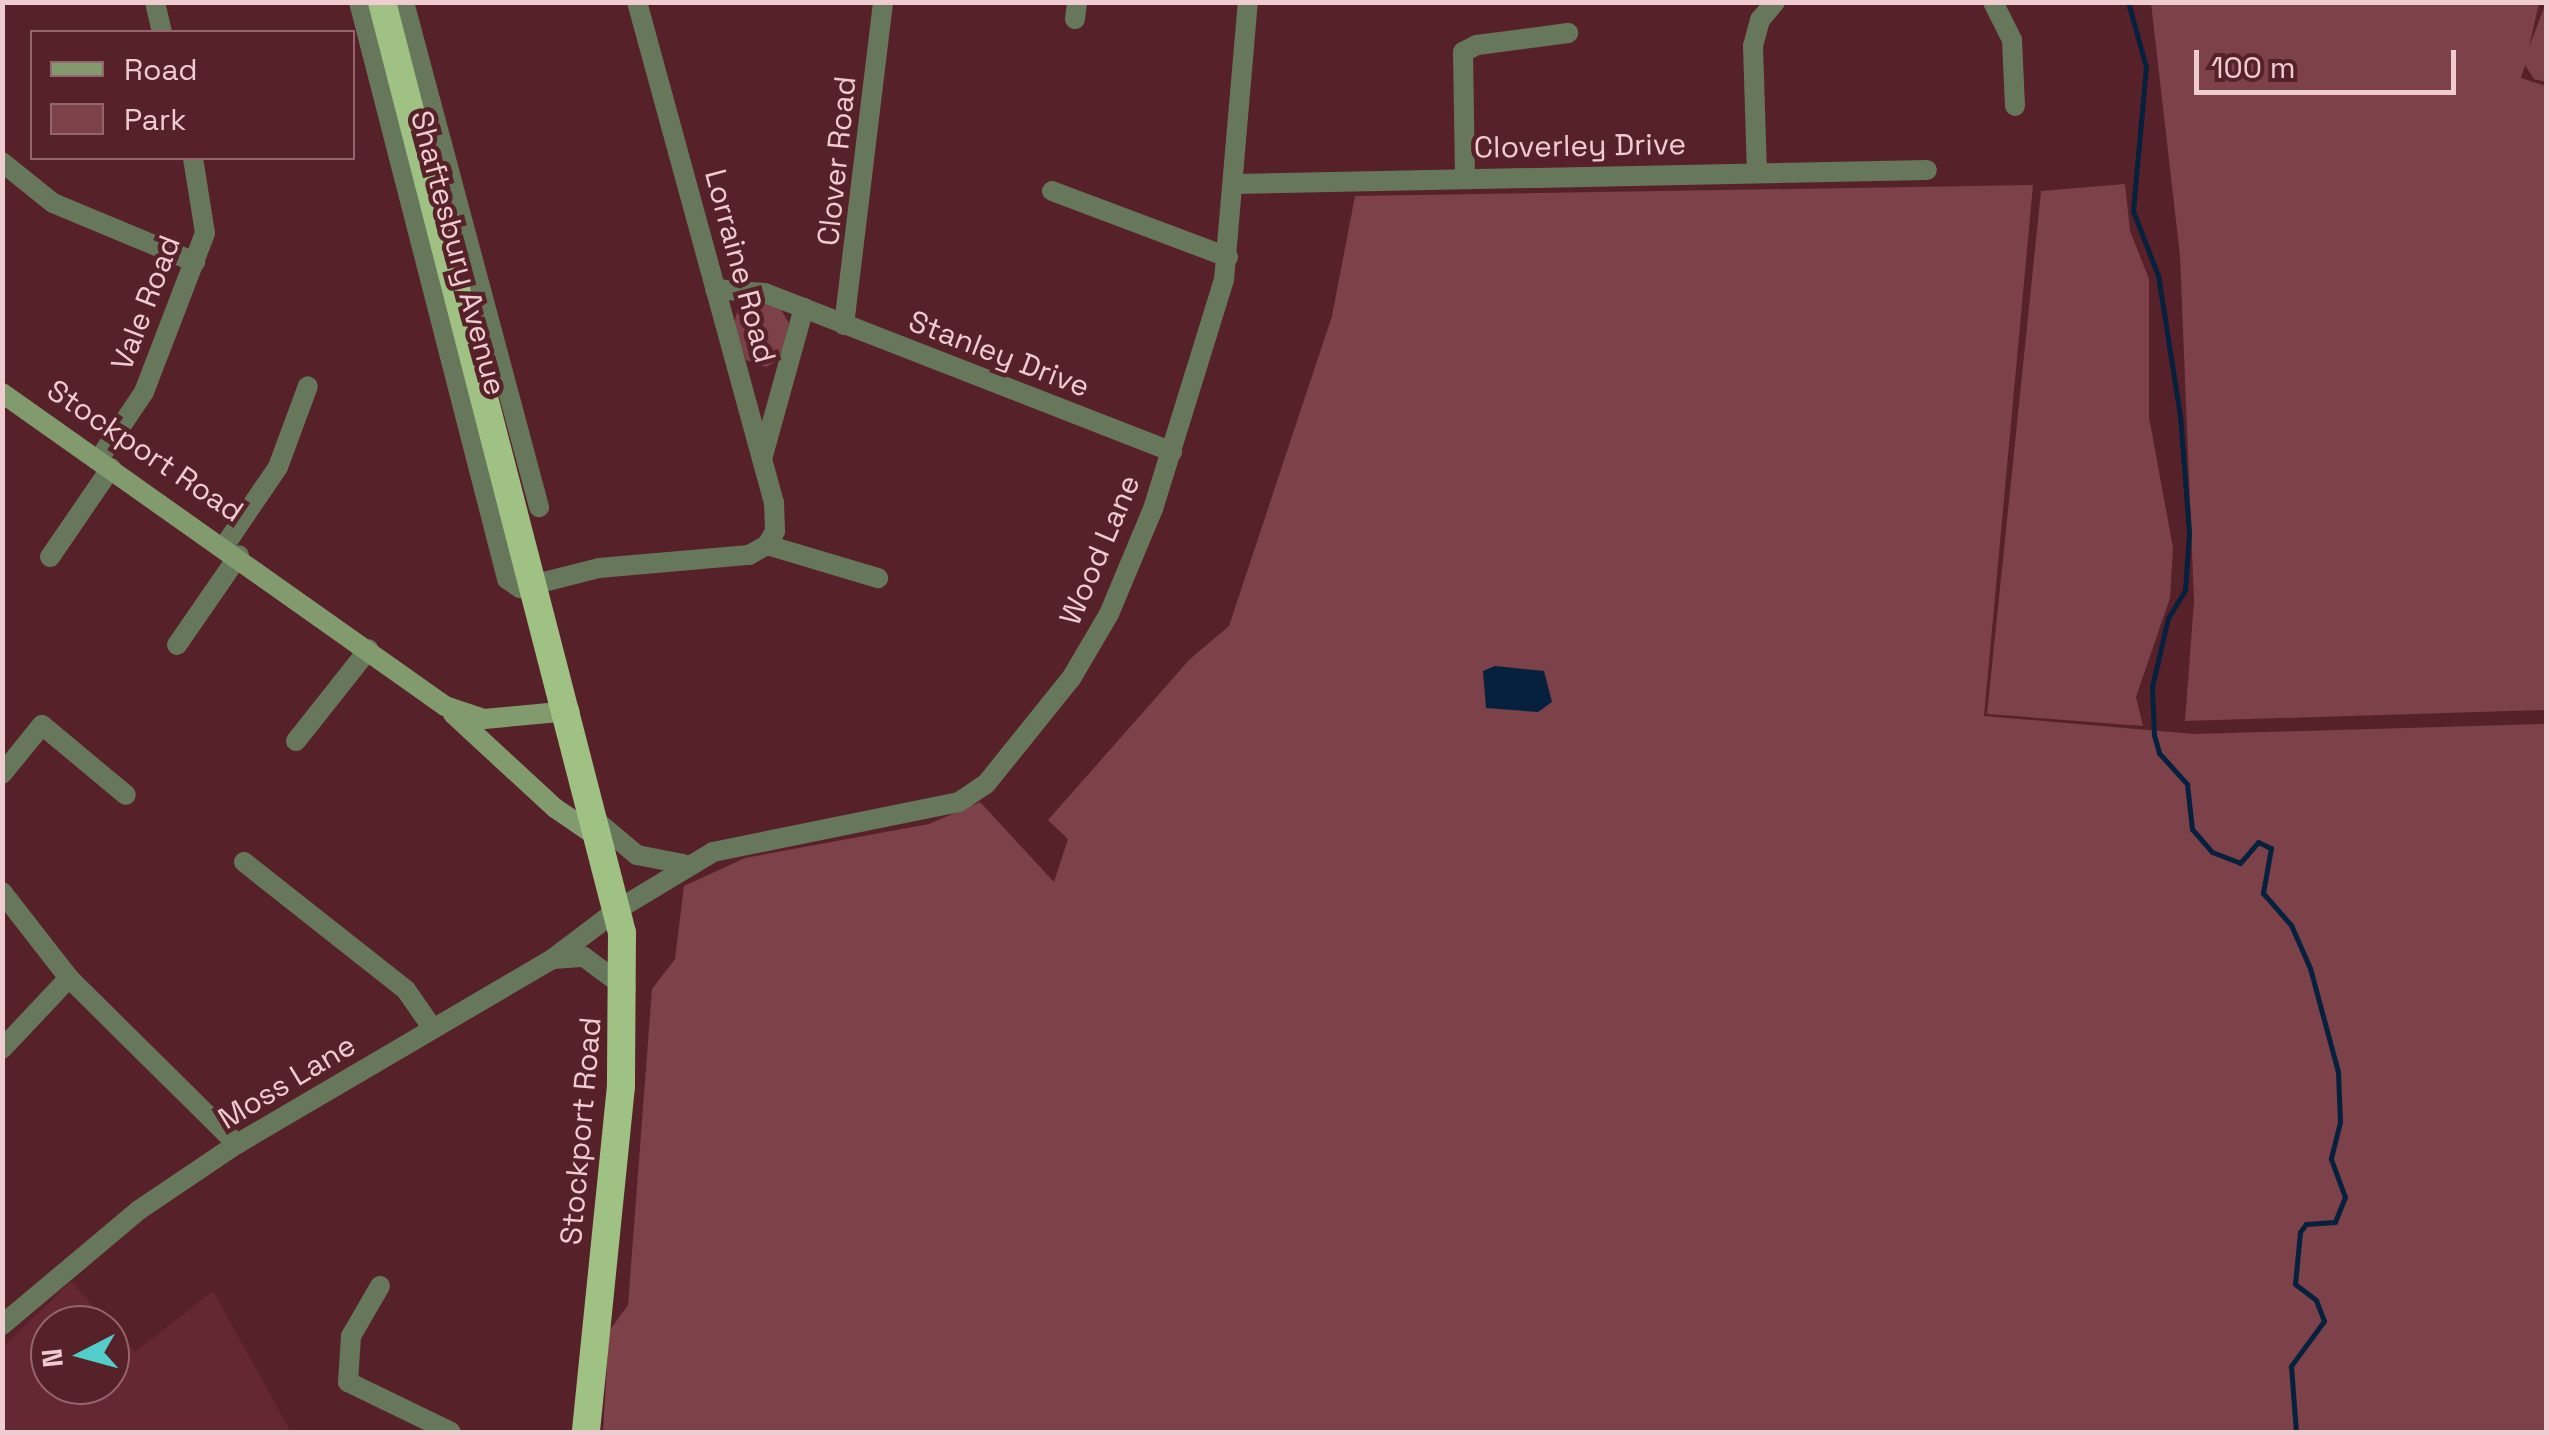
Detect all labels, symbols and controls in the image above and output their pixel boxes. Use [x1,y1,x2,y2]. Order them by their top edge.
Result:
legend [30,30,355,160]
scale bar [2199,30,2462,92]
text: 100 m [2211,48,2296,87]
text: Road [124,50,198,89]
street label: Clover Road [810,74,864,248]
text: Park [124,100,186,139]
street label: Shaftesbury Avenue [403,107,513,399]
street label: Cloverley Drive [1474,126,1686,166]
street label: Lorraine Road [697,165,783,367]
street label: Vale Road [104,231,188,375]
street label: Stanley Drive [903,303,1095,405]
street label: Stockport Road [40,372,250,530]
street label: Wood Lane [1052,469,1148,631]
street label: Stockport Road [553,1016,609,1246]
street label: Moss Lane [212,1027,362,1137]
north arrow [30,1305,130,1405]
text: N [33,1347,71,1369]

